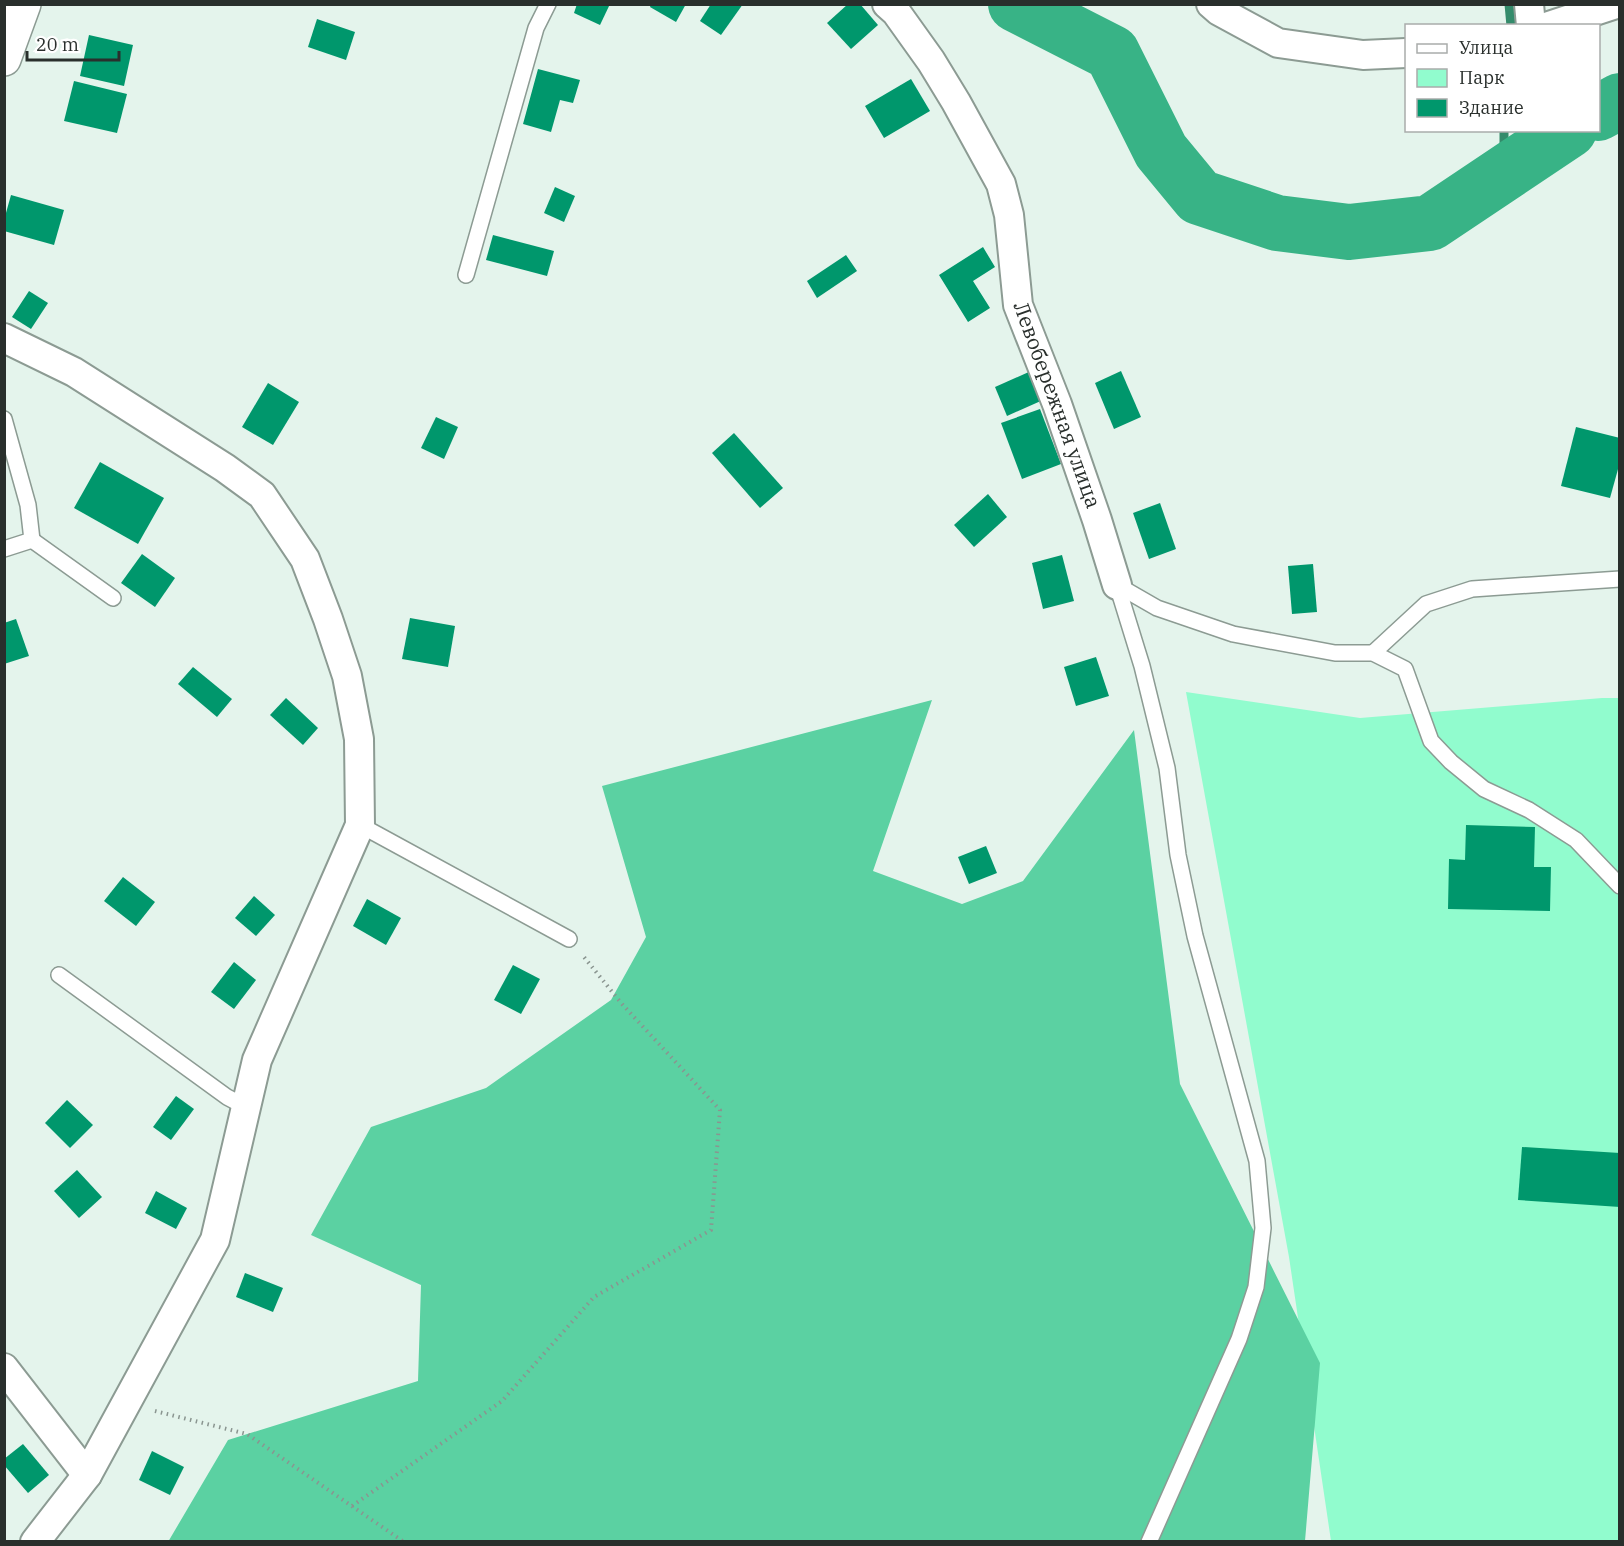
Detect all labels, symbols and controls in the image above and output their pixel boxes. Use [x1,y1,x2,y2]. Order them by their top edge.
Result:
scale bar [27,24,118,62]
legend [1405,24,1600,132]
text: 20 m [36,33,79,56]
text: Улица [1459,36,1514,59]
text: Парк [1459,66,1505,89]
text: Здание [1459,96,1524,119]
street label: Левобережная улица [1008,298,1108,512]

